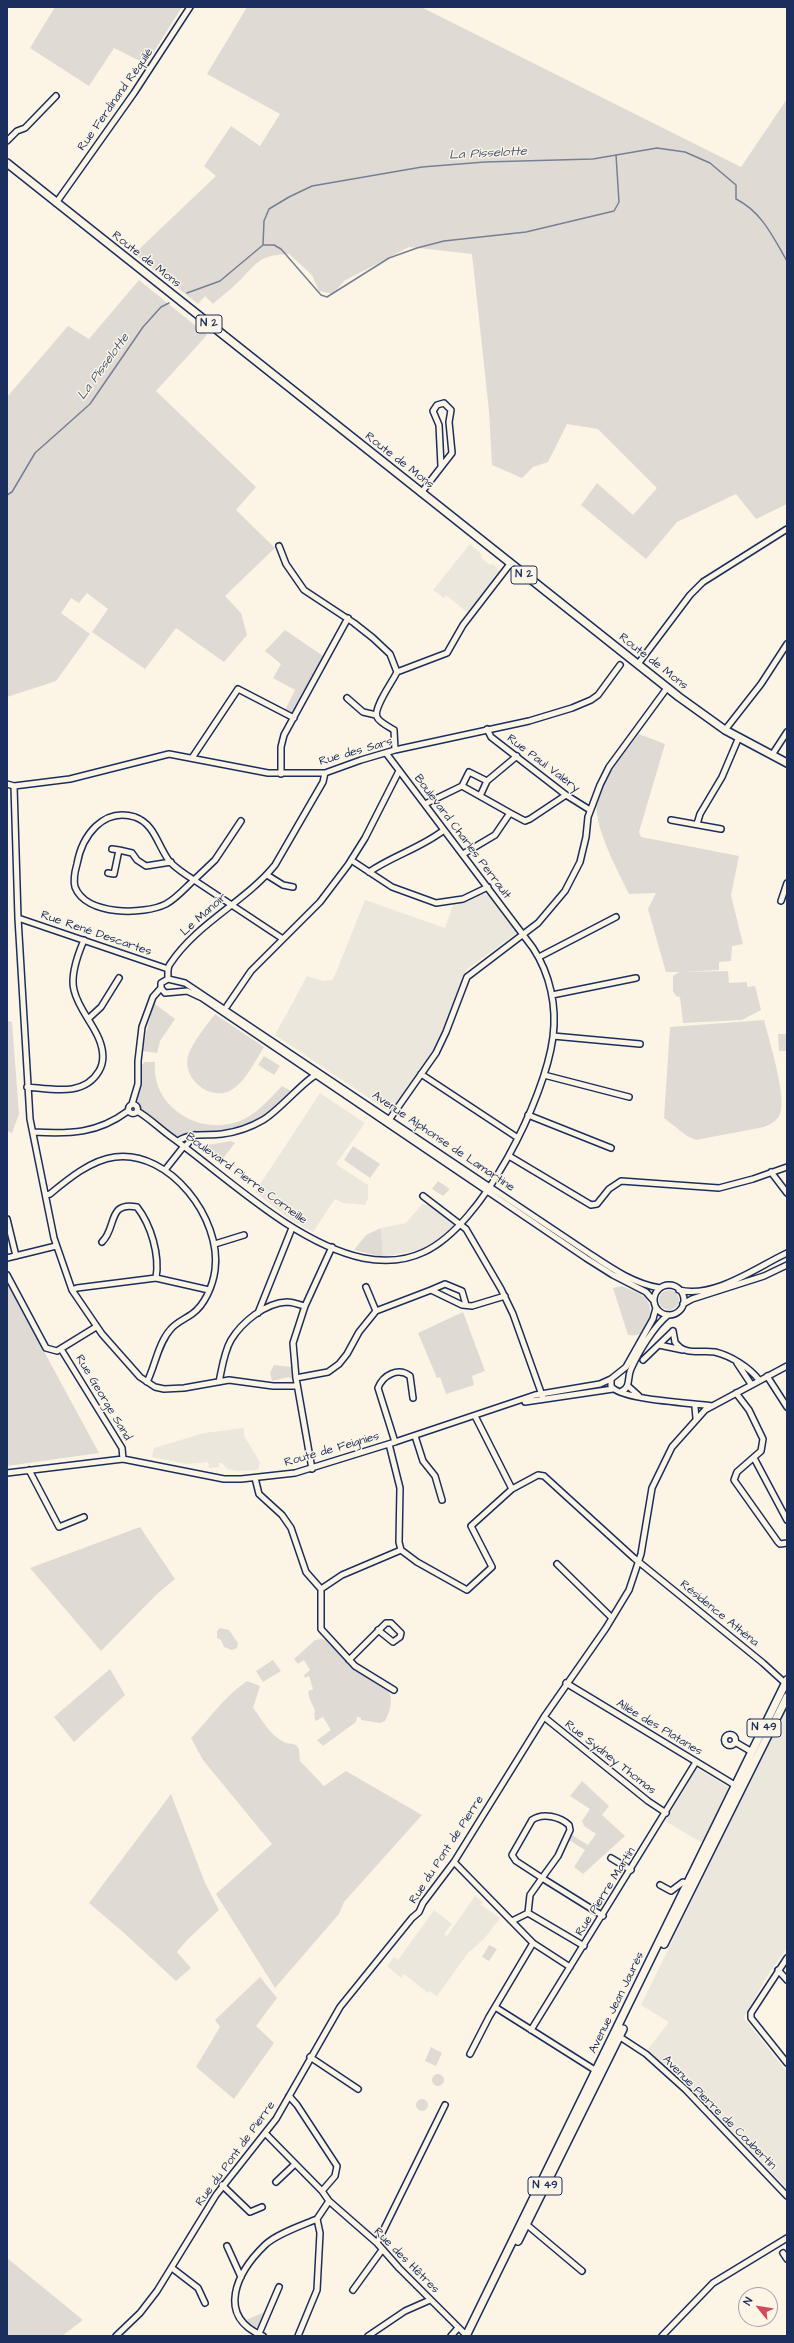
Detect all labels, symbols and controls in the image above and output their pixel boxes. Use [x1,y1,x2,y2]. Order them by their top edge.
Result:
street label: Rue Ferdinand Réquilé [75,46,157,154]
water label: La Pisselotte [449,144,527,164]
street label: Route de Mons [109,229,183,291]
road number: N 2 [196,315,222,333]
water label: La Pisselotte [75,331,133,403]
street label: Route de Mons [362,430,436,492]
road number: N 2 [511,566,537,584]
street label: Route de Mons [616,631,690,693]
street label: Rue Paul Valéry [504,732,582,796]
street label: Rue des Sars [318,735,394,769]
street label: Boulevard Charles Perrault [410,772,514,902]
street label: Le Manoir [178,891,230,939]
street label: Rue René Descartes [39,908,153,960]
street label: Avenue Alphonse de Lamartine [369,1089,517,1195]
street label: Boulevard Pierre Corneille [182,1130,310,1228]
street label: Rue George Sand [72,1352,134,1444]
street label: Route de Feignies [283,1430,381,1470]
street label: Résidence Athéna [677,1578,761,1650]
street label: Allée des Platanes [613,1697,705,1759]
street label: Rue Sydney Thomas [561,1718,659,1798]
road number: N 49 [747,1719,781,1737]
street label: Rue du Pont de Pierre [407,1793,487,1907]
street label: Rue Pierre Martin [573,1845,639,1939]
street label: Avenue Jean Jaurès [586,1950,648,2056]
street label: Avenue Pierre de Coubertin [659,2053,779,2173]
street label: Rue du Pont de Pierre [193,2099,279,2209]
road number: N 49 [528,2177,562,2195]
street label: Rue des Hêtres [370,2225,442,2297]
north arrow [738,2287,778,2327]
text: N [740,2295,756,2308]

